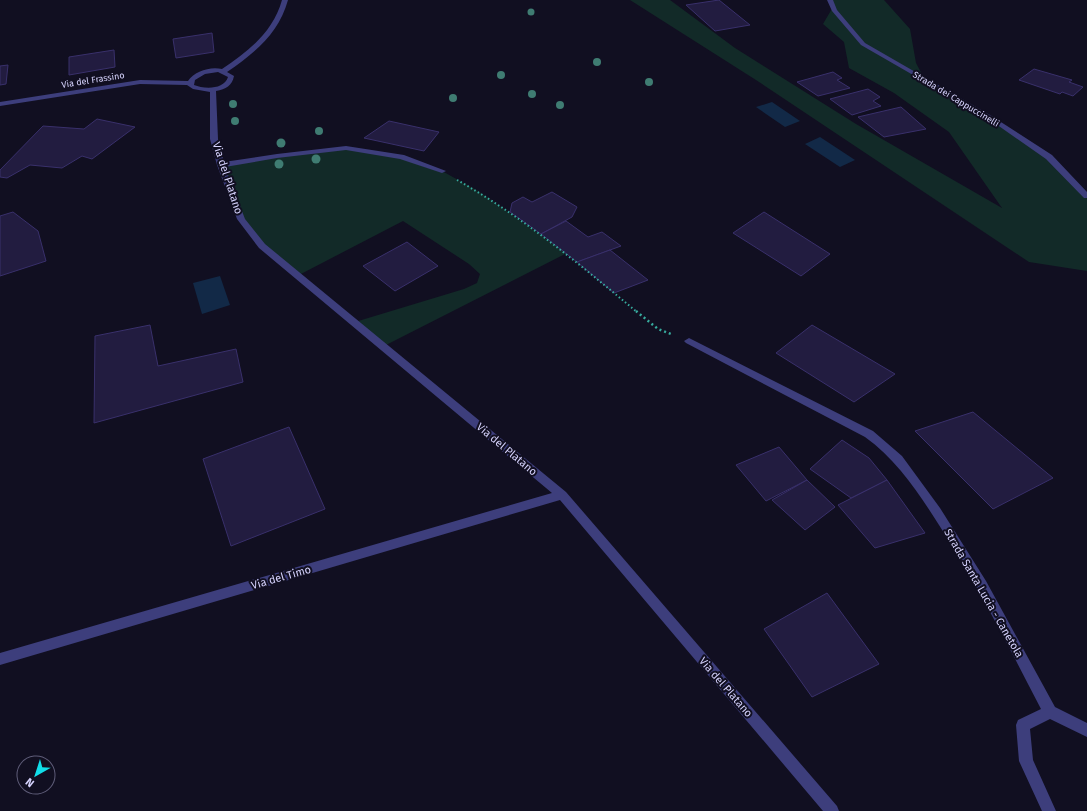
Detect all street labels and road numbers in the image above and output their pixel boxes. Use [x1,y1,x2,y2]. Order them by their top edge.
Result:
street label: Strada dei Cappuccinelli [911,69,1001,129]
street label: Via del Frassino [61,70,125,90]
street label: Via del Platano [210,140,245,216]
street label: Via del Platano [474,420,540,478]
street label: Strada Santa Lucia - Canetola [941,526,1026,660]
street label: Via del Timo [250,563,312,592]
street label: Via del Platano [696,655,755,720]

